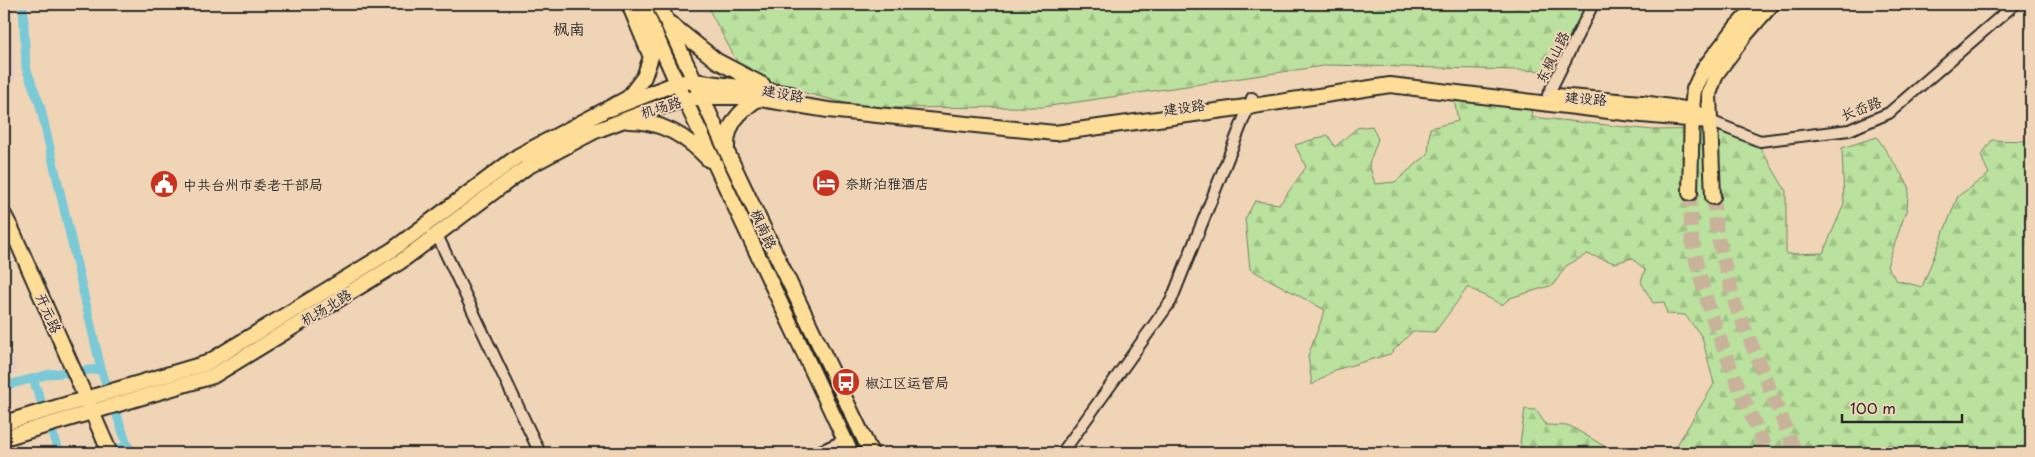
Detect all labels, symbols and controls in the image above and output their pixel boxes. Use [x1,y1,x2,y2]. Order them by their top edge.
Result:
district label: 枫南 [553,16,585,40]
street label: 东枫山路 [1530,27,1574,87]
street label: 建设路 [760,79,806,107]
street label: 建设路 [1564,86,1608,110]
street label: 机场路 [638,91,684,123]
street label: 长岙路 [1838,91,1884,125]
street label: 建设路 [1162,94,1206,120]
hotel icon: 奈斯泊雅酒店 [811,168,841,198]
public building icon: 中共台州市委老干部局 [149,169,179,199]
place label: 奈斯泊雅酒店 [845,173,929,194]
place label: 中共台州市委老干部局 [183,174,323,195]
street label: 枫南路 [746,206,782,252]
street label: 机场北路 [297,284,355,330]
street label: 开元路 [31,290,67,336]
bus stop icon: 椒江区运管局 [831,367,861,397]
place label: 椒江区运管局 [865,372,949,393]
scale bar [1842,392,1962,424]
text: 100 m [1850,396,1896,419]

